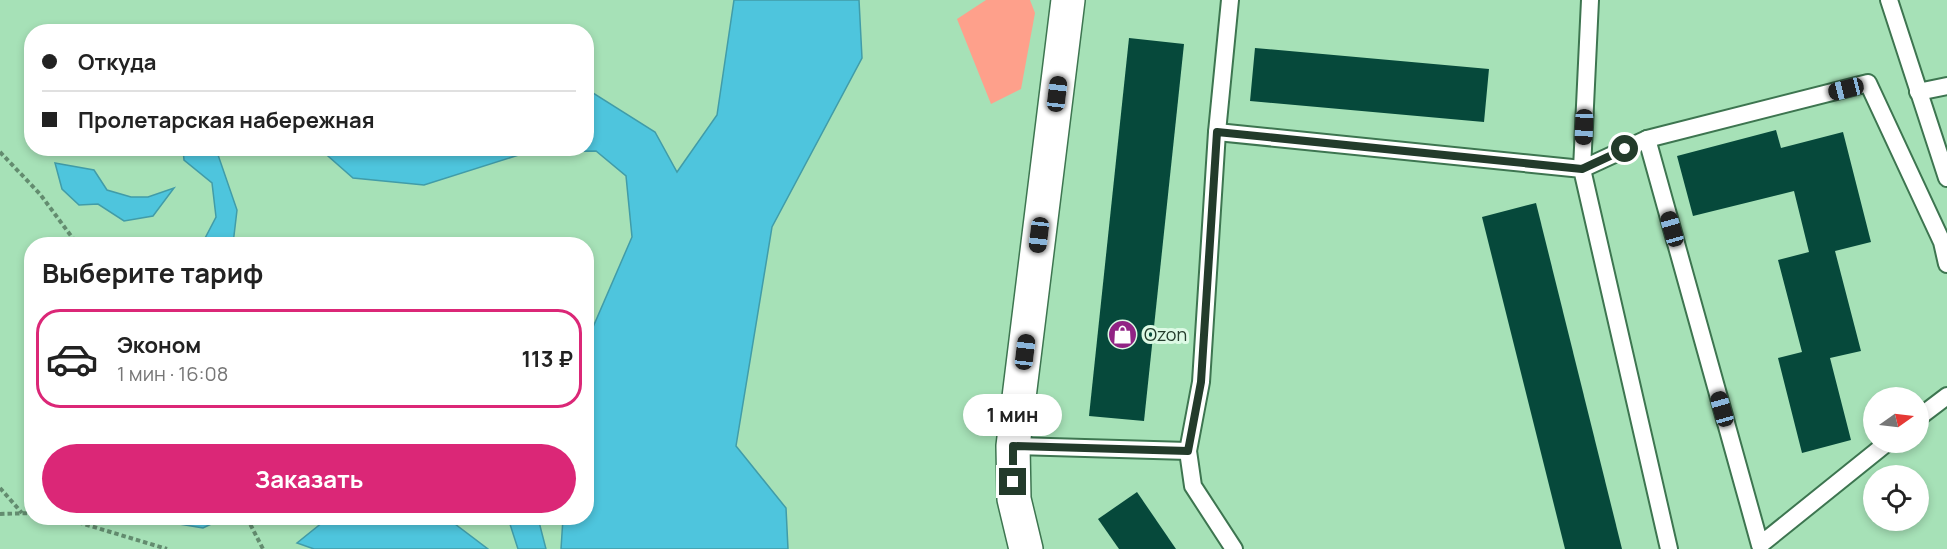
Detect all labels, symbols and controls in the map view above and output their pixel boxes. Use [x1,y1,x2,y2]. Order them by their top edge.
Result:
text: Откуда [78,47,157,77]
car [1046,75,1068,113]
car [1826,76,1866,102]
text: Пролетарская набережная [78,105,374,135]
car [1574,109,1594,145]
route start [1611,135,1638,162]
car [1658,209,1686,249]
car [1028,216,1050,254]
text: Выберите тариф [42,254,263,291]
shop icon: Ozon [1107,319,1139,351]
place label: Ozon [1144,322,1187,346]
text: Эконом [117,330,201,360]
icon: car [45,332,99,386]
car [1014,333,1036,371]
text: 113 ₽ [521,344,573,374]
text: 1 мин · 16:08 [117,360,228,387]
north arrow [1863,387,1929,453]
map controls [1863,387,1929,531]
car [1708,389,1736,429]
callout: 1 мин [964,395,1062,437]
text: 1 мин [987,401,1038,428]
button: Заказать [42,444,576,513]
button: locate [1863,465,1929,531]
route end [999,468,1026,495]

